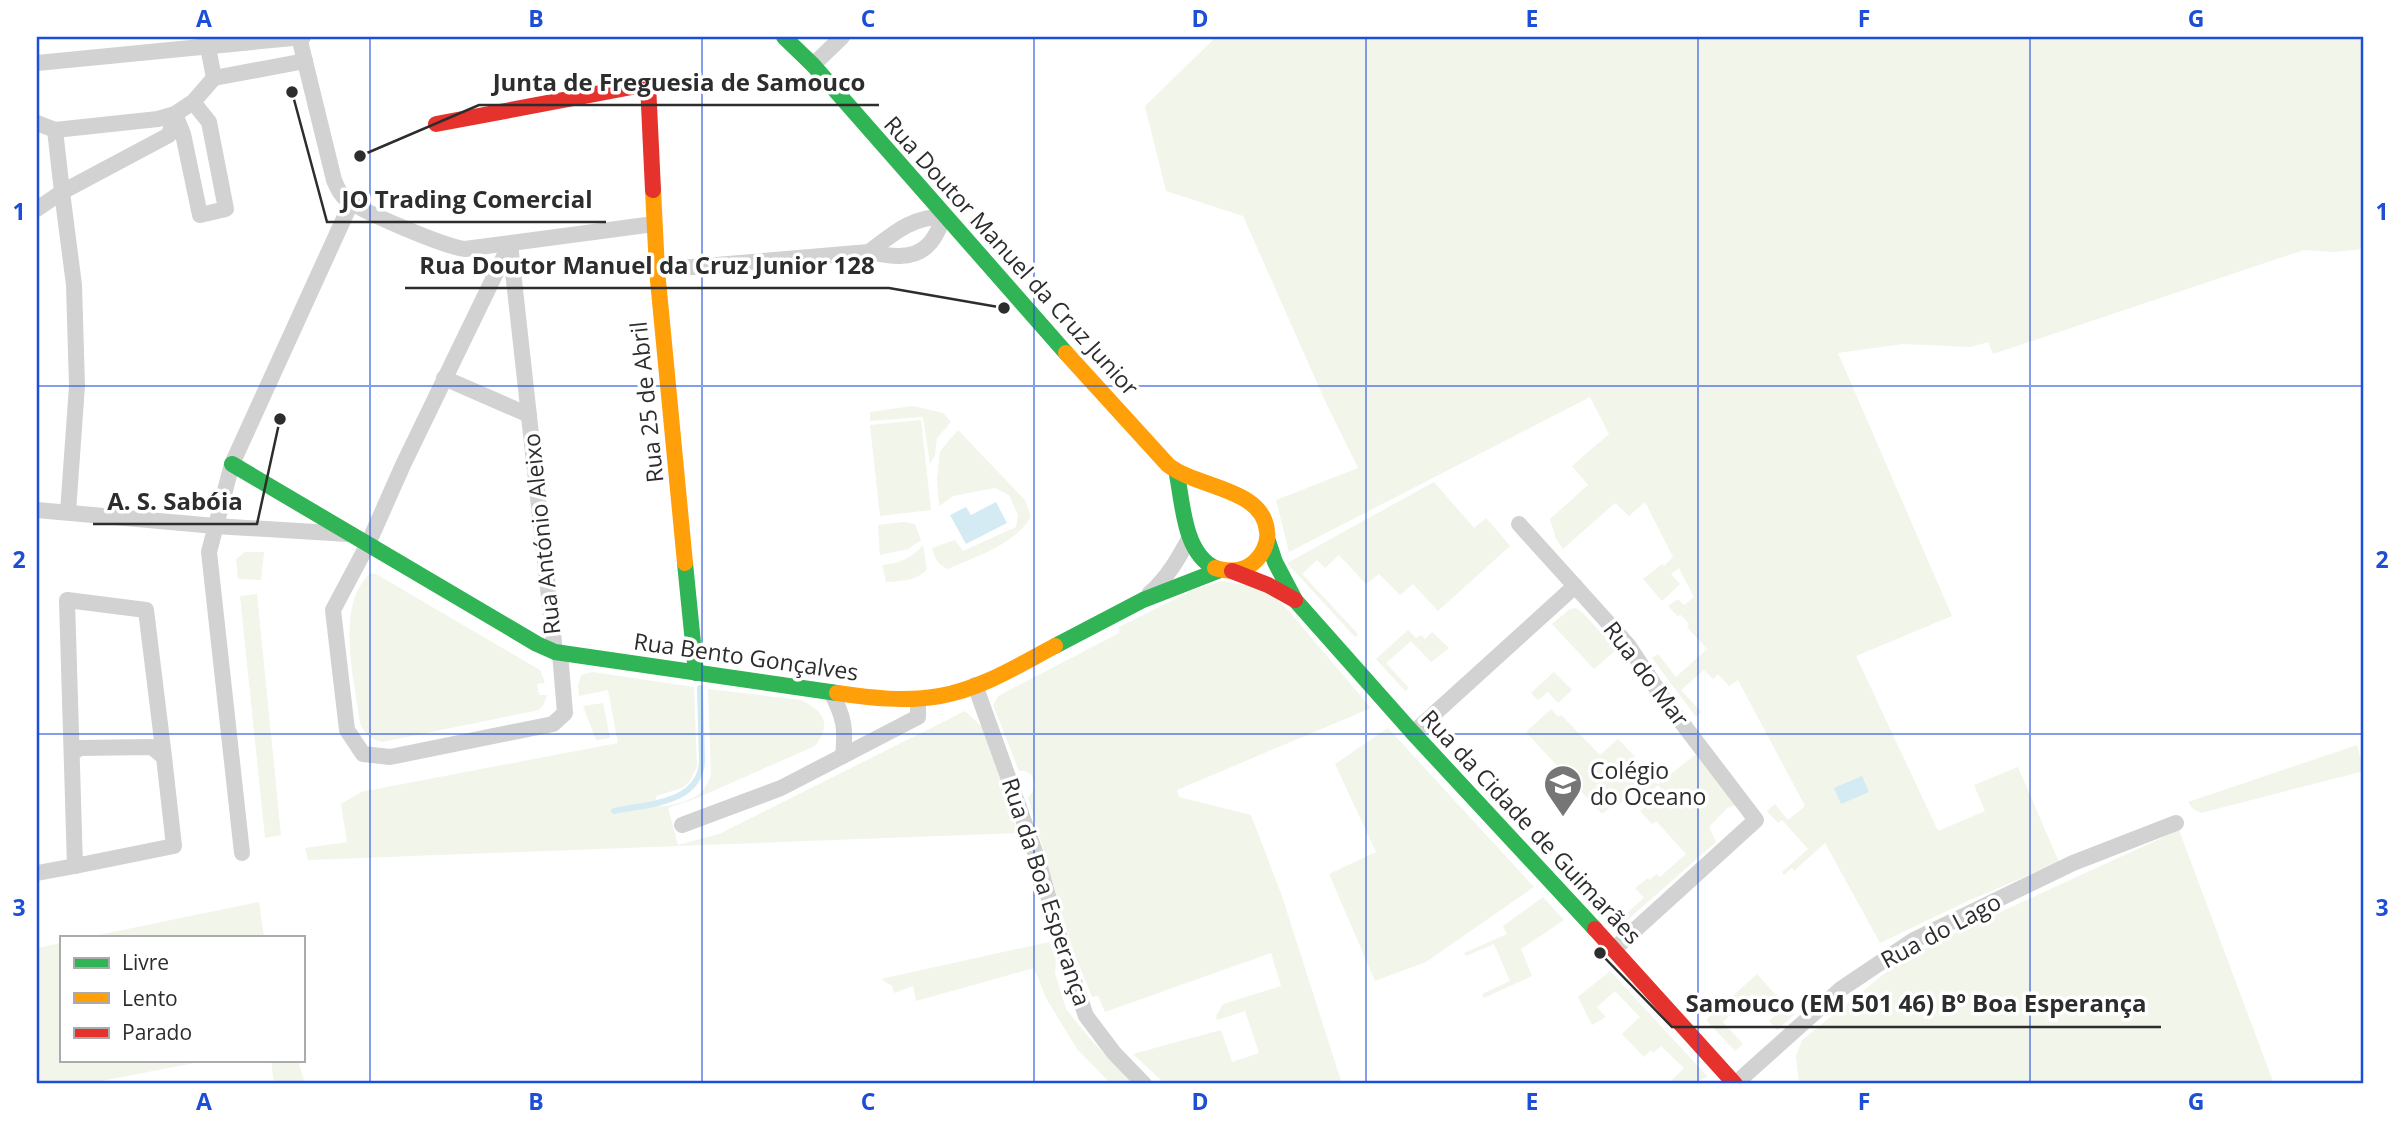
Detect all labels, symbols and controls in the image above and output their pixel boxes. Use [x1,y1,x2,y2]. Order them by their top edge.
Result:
text: A [196,2,212,34]
text: B [528,2,544,34]
text: C [861,2,875,34]
text: D [1191,2,1209,34]
text: E [1526,2,1538,34]
text: F [1858,2,1870,34]
text: G [2188,2,2204,34]
callout: Junta de Freguesia de Samouco [479,60,879,105]
text: Junta de Freguesia de Samouco [491,65,865,98]
street label: Rua Doutor Manuel da Cruz Junior [877,108,1147,403]
callout: JO Trading Comercial [327,177,606,222]
text: JO Trading Comercial [340,182,592,215]
text: 1 [12,195,26,227]
text: 1 [2375,195,2389,227]
callout: Rua Doutor Manuel da Cruz Junior 128 [405,243,889,288]
text: Rua Doutor Manuel da Cruz Junior 128 [419,248,875,281]
street label: Rua 25 de Abril [622,320,670,484]
street label: Rua António Aleixo [515,432,567,636]
callout: A. S. Sabóia [93,479,257,524]
text: A. S. Sabóia [107,484,243,517]
text: 2 [12,543,26,575]
text: 2 [2375,543,2389,575]
street label: Rua do Mar [1597,614,1697,733]
street label: Rua Bento Gonçalves [632,624,861,688]
street label: Rua da Cidade de Guimarães [1414,702,1649,950]
place label: Colégio do Oceano [1590,754,1706,812]
school or university icon: Colégio do Oceano [1542,763,1584,818]
street label: Rua da Boa Esperança [995,773,1099,1010]
street label: Rua do Lago [1875,885,2006,975]
text: 3 [12,891,26,923]
text: 3 [2375,891,2389,923]
legend [60,936,304,1062]
text: Livre [122,948,169,976]
callout: Samouco (EM 501 46) Bº Boa Esperança [1672,982,2161,1027]
text: Lento [122,984,178,1012]
text: Samouco (EM 501 46) Bº Boa Esperança [1685,986,2147,1019]
text: Parado [122,1018,192,1046]
text: A [196,1085,212,1117]
text: B [528,1085,544,1117]
text: C [861,1085,875,1117]
text: D [1191,1085,1209,1117]
text: E [1526,1085,1538,1117]
text: F [1858,1085,1870,1117]
text: G [2188,1085,2204,1117]

